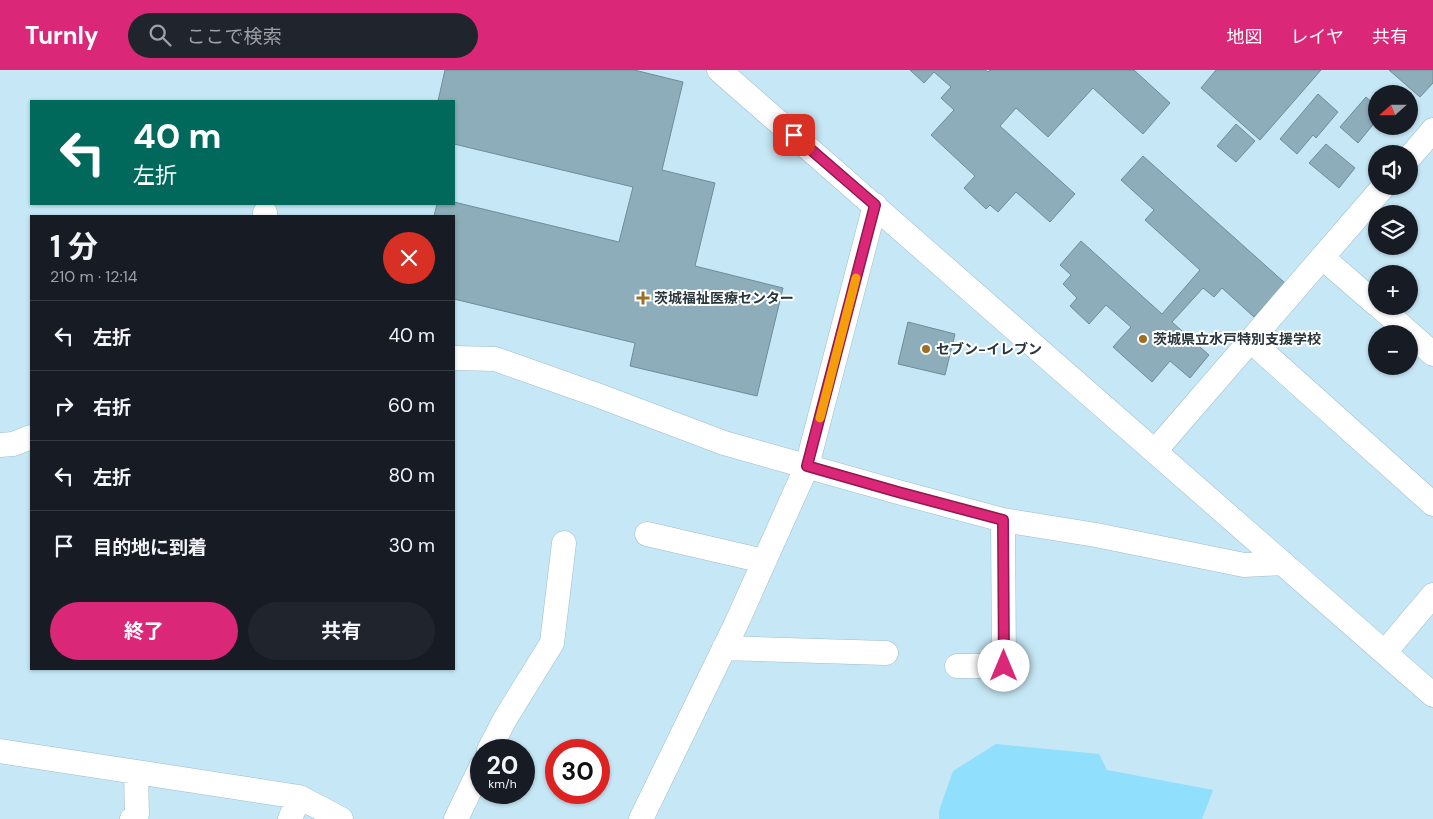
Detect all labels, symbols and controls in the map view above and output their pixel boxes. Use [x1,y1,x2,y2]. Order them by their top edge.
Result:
search box [128,13,478,58]
text: Turnly [25,20,98,51]
icon: search [146,21,174,49]
text: ここで検索 [186,24,281,49]
text: 地図 [1227,25,1263,49]
text: レイヤ [1291,25,1344,49]
text: 共有 [1372,25,1408,49]
north arrow [1368,85,1418,135]
map controls [1368,85,1418,375]
text: 40 m [133,113,222,159]
pin [773,114,815,156]
icon: left [50,120,115,185]
icon: arrive [780,121,808,149]
button: sound [1368,145,1418,195]
text: 左折 [133,161,177,190]
button: layers [1368,205,1418,255]
text: 1 分 [50,227,98,266]
button: close [383,232,435,284]
button: + [1368,265,1418,315]
text: 210 m · 12:14 [50,266,138,287]
place label: 茨城福祉医療センター [654,289,794,307]
marker: 茨城福祉医療センター [636,291,650,305]
icon: left [50,322,78,350]
text: 40 m [388,323,435,348]
text: 左折 [93,325,131,350]
button: − [1368,325,1418,375]
place label: 茨城県立水戸特別支援学校 [1153,330,1321,348]
marker: 茨城県立水戸特別支援学校 [1137,333,1149,345]
place label: セブン-イレブン [936,340,1042,358]
marker: セブン-イレブン [920,343,932,355]
icon: right [50,392,78,420]
text: 60 m [388,393,435,418]
text: 右折 [93,395,131,420]
icon: left [50,462,78,490]
text: 80 m [388,463,435,488]
text: 左折 [93,465,131,490]
icon: arrive [50,532,78,560]
text: 30 m [389,533,435,558]
text: 目的地に到着 [93,535,207,560]
button: 終了 [50,602,238,660]
button: 共有 [248,602,435,660]
position arrow [977,639,1029,691]
speed limit sign: 30 [545,739,610,804]
text: 20 [487,749,518,782]
text: km/h [488,776,517,792]

